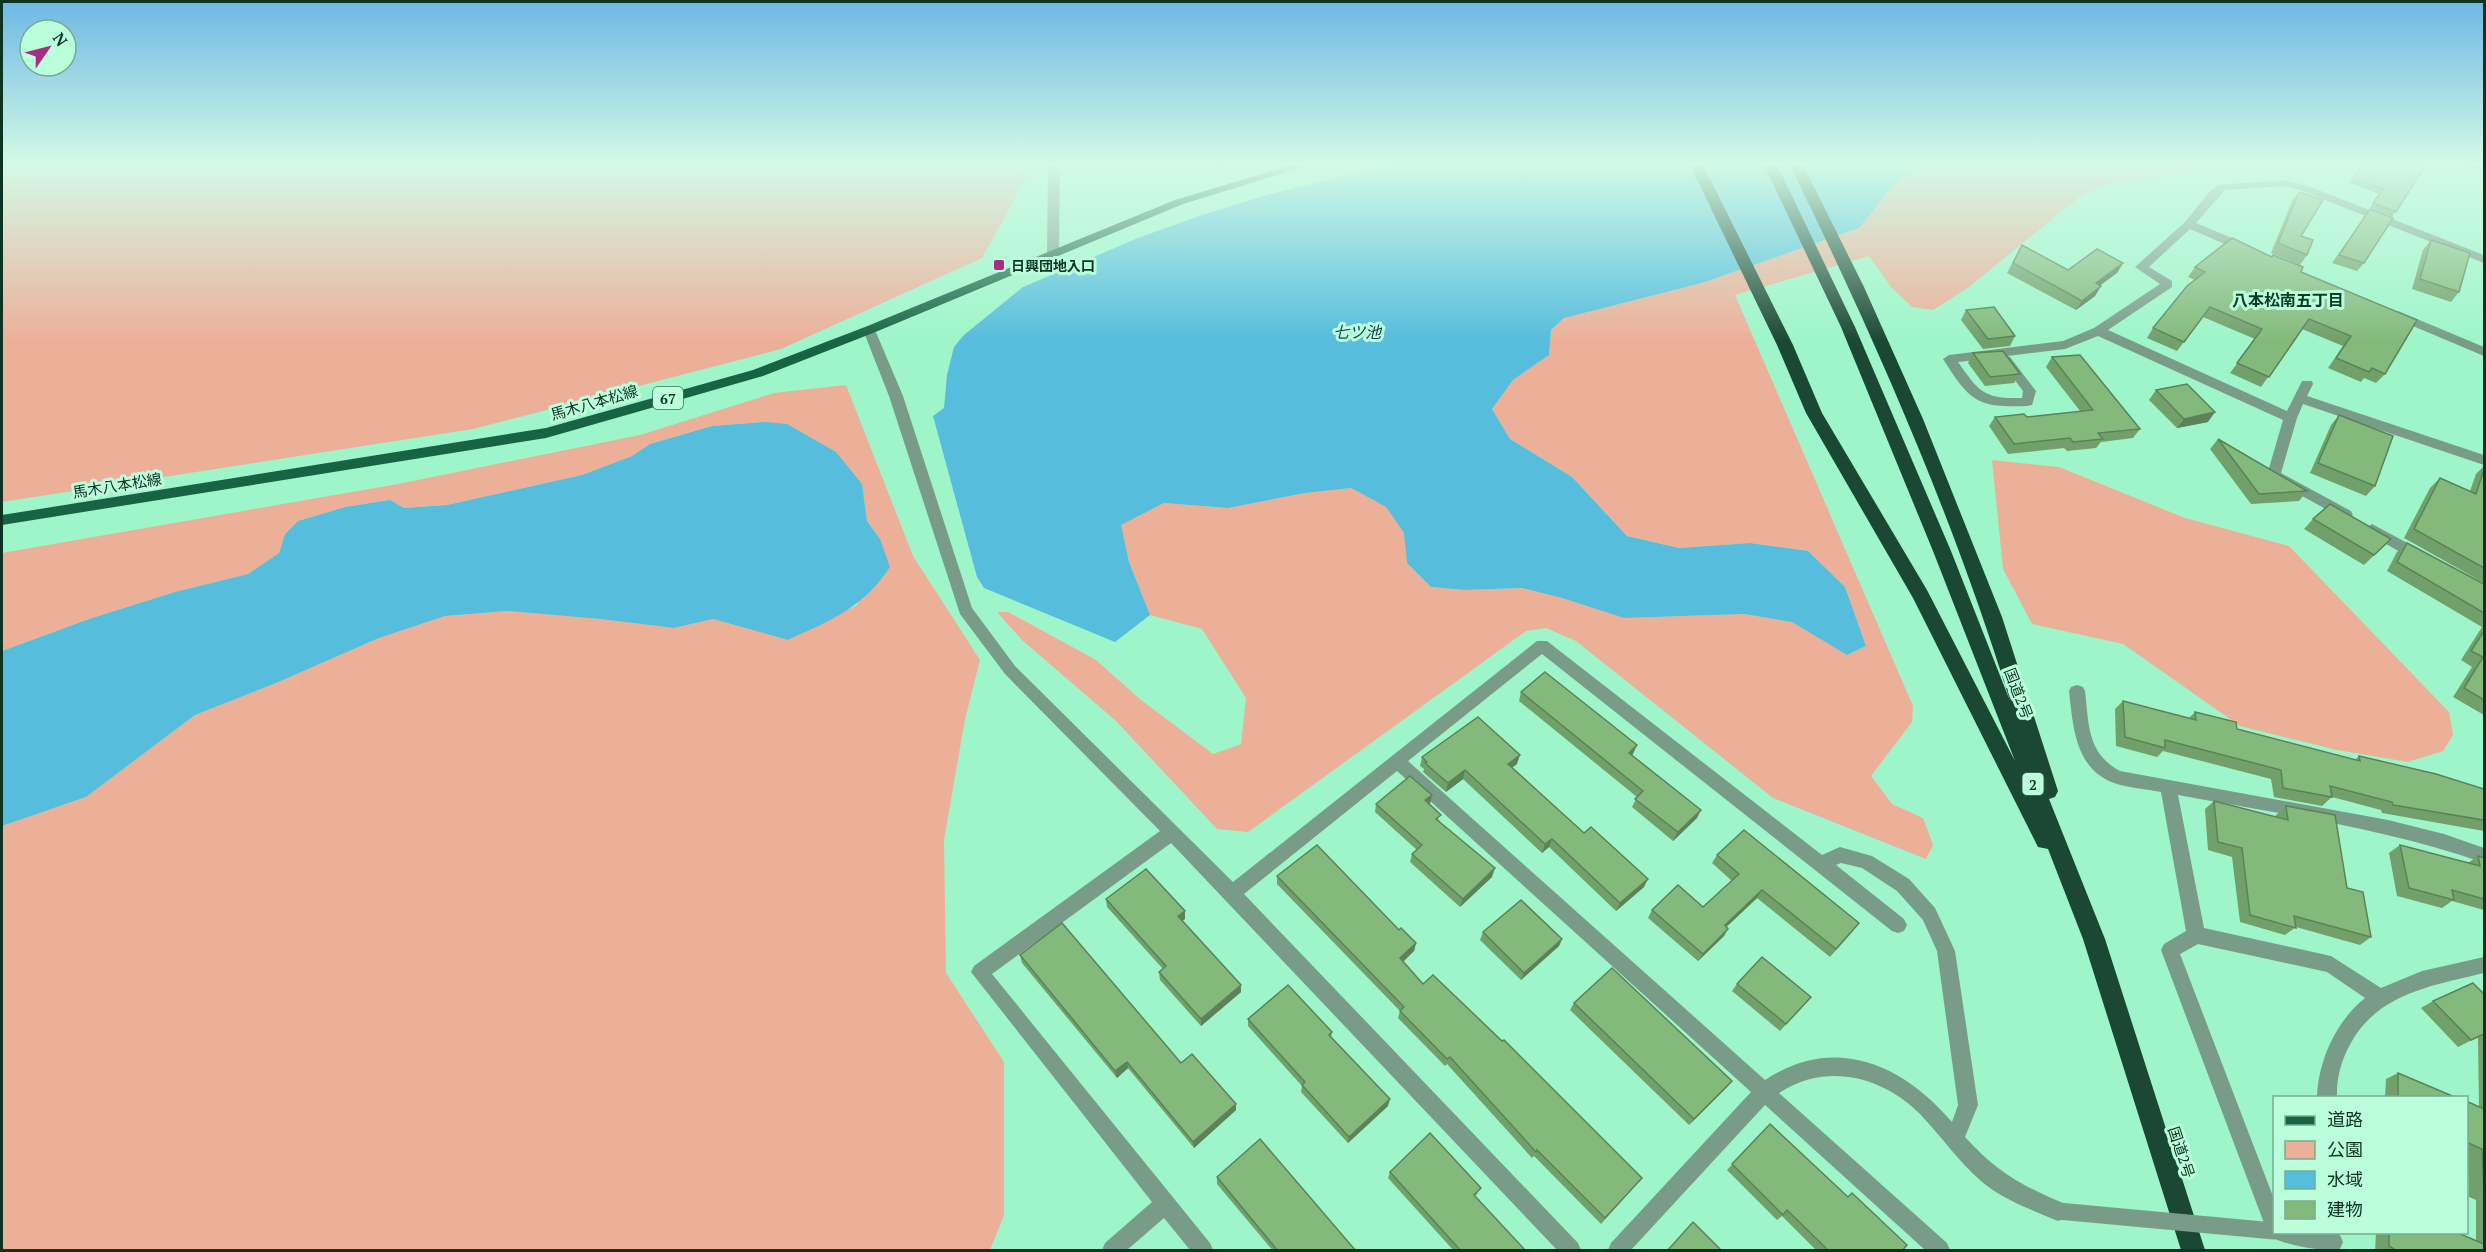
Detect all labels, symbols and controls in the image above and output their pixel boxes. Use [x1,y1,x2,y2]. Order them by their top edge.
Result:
north arrow [18,18,78,78]
text: N [48,28,73,51]
place label: 日興団地入口 [1011,256,1095,275]
marker: 日興団地入口 [992,258,1006,272]
district label: 八本松南五丁目 [2232,289,2344,311]
water label: 七ツ池 [1333,321,1383,343]
street label: 馬木八本松線 [548,380,640,424]
road number: 67 [653,387,683,409]
street label: 馬木八本松線 [71,468,163,502]
street label: 国道2号 [2000,665,2038,721]
road number: 2 [2022,773,2044,795]
legend [2273,1096,2468,1234]
text: 道路 [2327,1107,2363,1131]
street label: 国道2号 [2164,1124,2200,1180]
text: 公園 [2327,1137,2363,1161]
text: 水域 [2327,1167,2363,1191]
text: 建物 [2327,1197,2363,1221]

